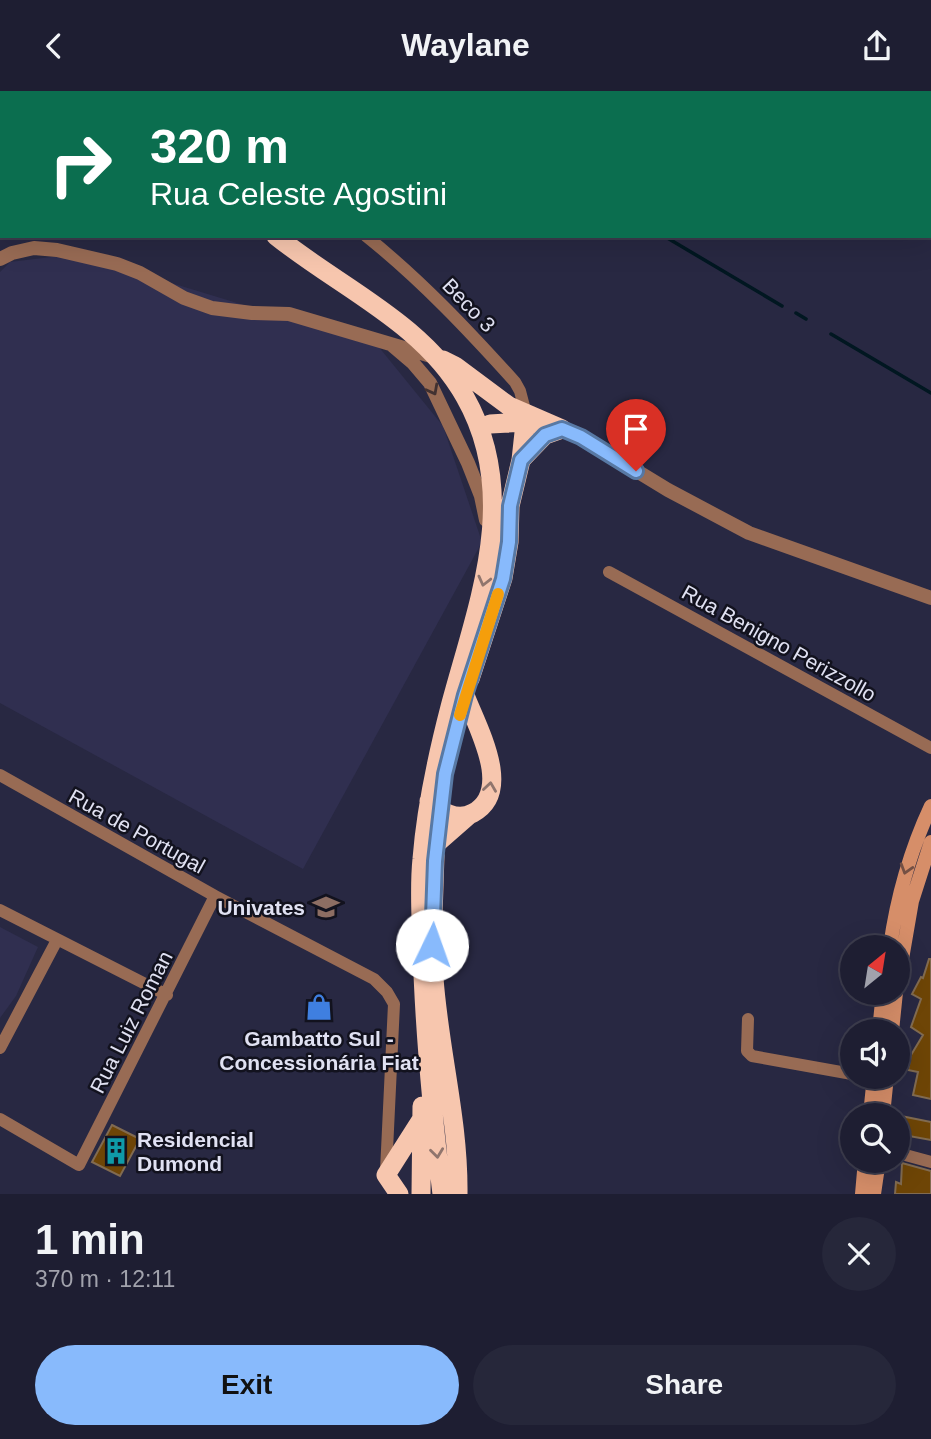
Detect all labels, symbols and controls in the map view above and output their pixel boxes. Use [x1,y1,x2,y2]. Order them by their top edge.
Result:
icon: back [35,27,73,65]
text: Waylane [401,27,530,63]
icon: share [858,27,896,65]
icon: right [35,119,126,210]
text: 320 m [150,119,289,173]
text: Rua Celeste Agostini [150,176,447,212]
street label: Beco 3 [438,273,500,337]
one-way arrow [425,383,438,396]
pin [606,399,666,471]
icon: arrive [617,410,655,448]
one-way arrow [478,575,492,587]
street label: Rua Benigno Perizzollo [678,580,880,706]
one-way arrow [482,782,497,793]
street label: Rua de Portugal [65,784,209,878]
one-way arrow [900,863,914,875]
school or university icon: Univates [311,892,341,922]
place label: Univates [217,896,305,919]
position arrow [395,908,469,982]
north arrow [840,935,910,1005]
map controls [840,935,910,1173]
street label: Rua Luiz Roman [85,947,177,1097]
shop icon: Gambatto Sul - Concessionária Fiat [304,992,334,1022]
button: sound [840,1019,910,1089]
place label: Gambatto Sul - Concessionária Fiat [219,1027,419,1074]
button: search [840,1103,910,1173]
place label: Residencial Dumond [137,1128,254,1175]
building icon: Residencial Dumond [101,1136,131,1166]
one-way arrow [430,1147,445,1159]
text: 1 min [35,1216,145,1263]
button: close [822,1217,896,1291]
text: 370 m · 12:11 [35,1266,175,1292]
button: Exit [35,1345,459,1425]
button: Share [473,1345,896,1425]

